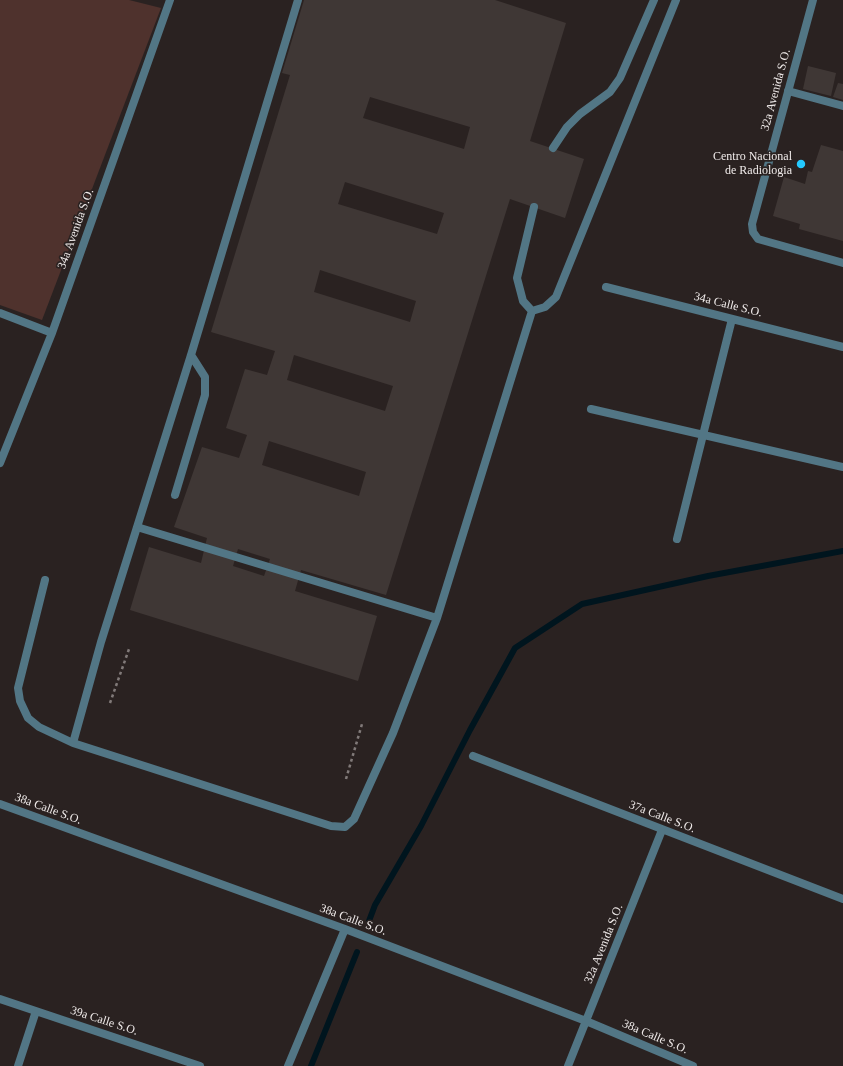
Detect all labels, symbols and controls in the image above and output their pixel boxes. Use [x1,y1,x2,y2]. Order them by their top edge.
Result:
street label: 32a Avenida S.O. [758,47,794,133]
place label: Centro Nacional de Radiologia [713,150,792,178]
marker: Centro Nacional de Radiologia [795,158,807,170]
street label: 34a Avenida S.O. [55,187,97,271]
street label: 34a Calle S.O. [692,290,764,320]
street label: 38a Calle S.O. [13,790,83,828]
street label: 37a Calle S.O. [627,798,697,836]
street label: 38a Calle S.O. [318,901,388,939]
street label: 32a Avenida S.O. [582,902,626,986]
street label: 39a Calle S.O. [68,1003,140,1039]
street label: 38a Calle S.O. [620,1017,690,1057]

